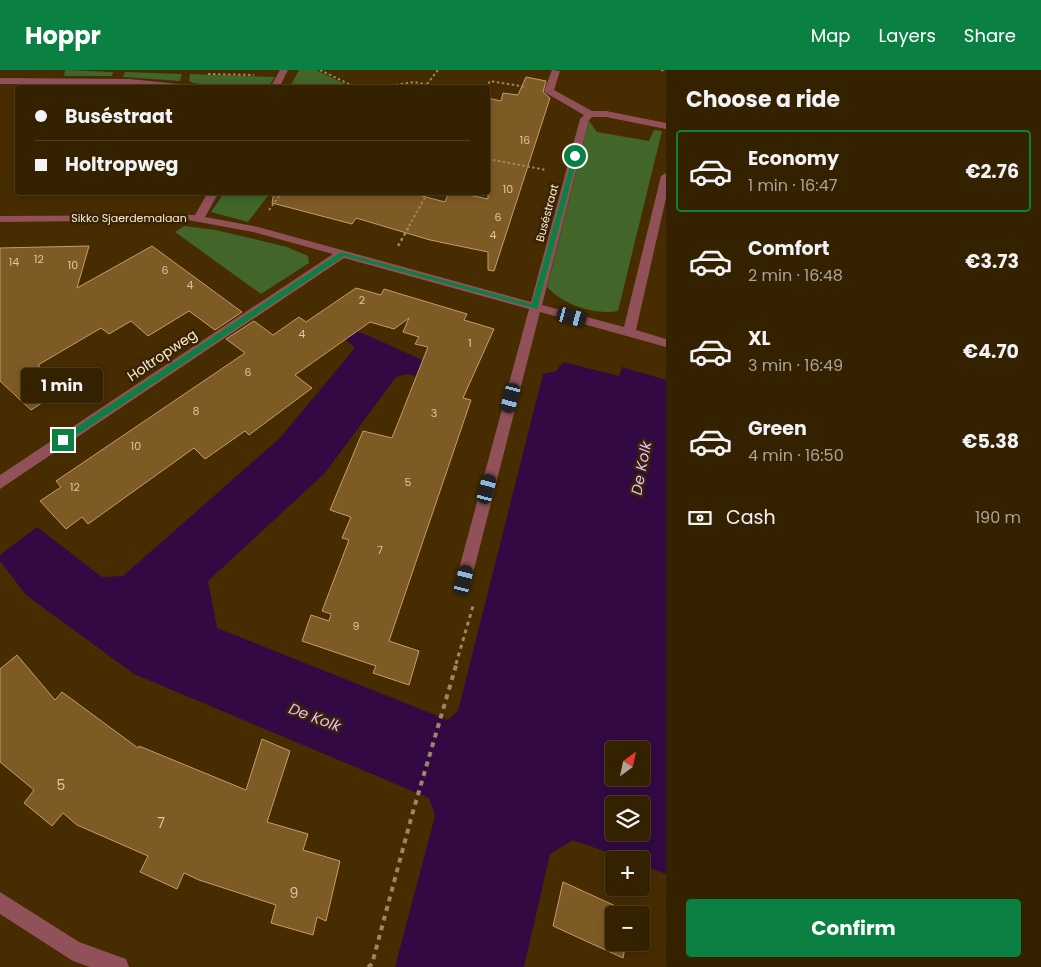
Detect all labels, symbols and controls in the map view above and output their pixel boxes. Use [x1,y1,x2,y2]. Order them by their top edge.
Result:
text: Hoppr [25,19,101,52]
text: Map [811,23,851,48]
text: Layers [879,23,936,48]
text: Share [964,23,1016,48]
text: Choose a ride [686,84,840,115]
text: Buséstraat [65,103,173,130]
house number: 16 [520,132,530,148]
route start [564,145,586,167]
text: Economy [748,145,839,172]
icon: car [688,149,733,194]
text: Holtropweg [65,151,179,178]
text: €2.76 [965,158,1019,185]
text: 1 min · 16:47 [748,174,837,197]
house number: 10 [503,181,513,197]
street label: Buséstraat [532,182,562,244]
house number: 6 [495,209,502,225]
street label: Sikko Sjaerdemalaan [71,210,187,226]
house number: 4 [490,227,497,243]
text: Comfort [748,235,830,262]
icon: car [688,239,733,284]
text: €3.73 [965,248,1019,275]
house number: 12 [34,251,44,267]
house number: 14 [9,254,19,270]
house number: 10 [68,257,78,273]
house number: 6 [162,262,169,278]
text: 2 min · 16:48 [748,264,843,287]
house number: 4 [187,277,194,293]
house number: 2 [359,292,365,308]
car [555,306,588,328]
street label: Holtropweg [123,324,201,386]
text: XL [748,325,771,352]
house number: 4 [299,326,306,342]
icon: car [688,329,733,374]
house number: 1 [468,335,472,351]
text: €4.70 [963,338,1019,365]
text: 3 min · 16:49 [748,354,843,377]
house number: 6 [245,364,252,380]
callout: 1 min [22,368,104,402]
text: 1 min [41,374,83,397]
car [499,382,522,414]
house number: 8 [193,403,200,419]
house number: 3 [431,405,437,421]
text: Green [748,415,807,442]
icon: car [688,419,733,464]
text: €5.38 [962,428,1019,455]
route end [52,429,74,451]
house number: 10 [131,438,141,454]
water label: De Kolk [626,438,657,497]
text: 4 min · 16:50 [748,444,844,467]
car [475,473,498,505]
house number: 5 [405,474,412,490]
house number: 12 [70,479,80,495]
icon: cash [686,504,714,532]
text: Cash [726,504,776,531]
text: 190 m [975,506,1021,529]
house number: 7 [377,542,383,558]
car [453,564,474,596]
house number: 9 [353,618,360,634]
water label: De Kolk [286,697,345,737]
north arrow [605,741,650,786]
map controls [605,741,650,951]
house number: 5 [57,775,65,795]
button: layers [605,796,650,841]
house number: 7 [157,813,165,833]
button: + [605,851,650,896]
house number: 9 [290,883,298,903]
button: Confirm [686,899,1021,957]
button: − [605,906,650,951]

